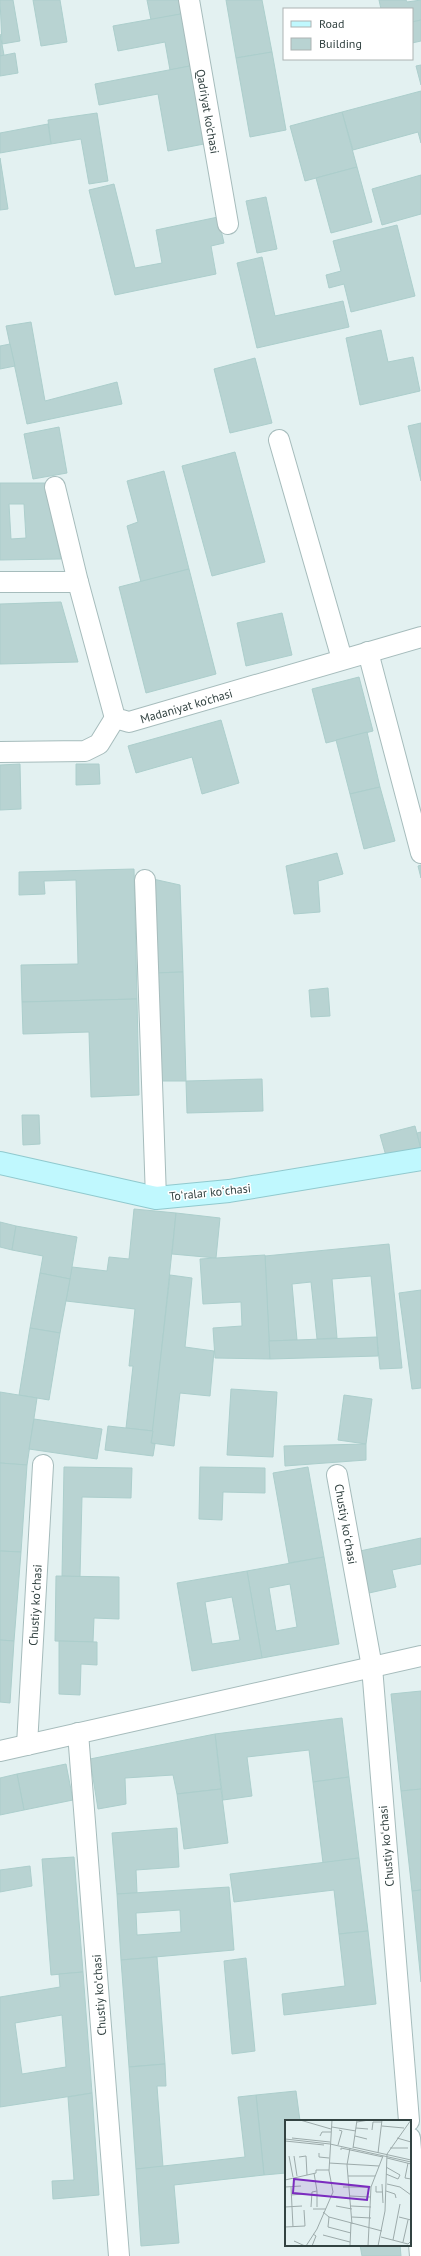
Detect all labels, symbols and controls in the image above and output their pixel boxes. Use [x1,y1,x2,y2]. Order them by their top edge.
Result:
legend [283,8,413,60]
text: Road [319,16,344,31]
text: Building [319,36,362,51]
street label: Qadriyat ko'chasi [194,68,223,155]
street label: Madaniyat ko'chasi [138,685,234,726]
street label: Toʻralar koʻchasi [168,1180,252,1204]
street label: Chustiy koʻchasi [332,1483,360,1565]
street label: Chustiy koʻchasi [25,1564,45,1646]
street label: Chustiy koʻchasi [375,1805,397,1887]
street label: Chustiy koʻchasi [89,1954,109,2036]
inset map [285,2120,411,2246]

